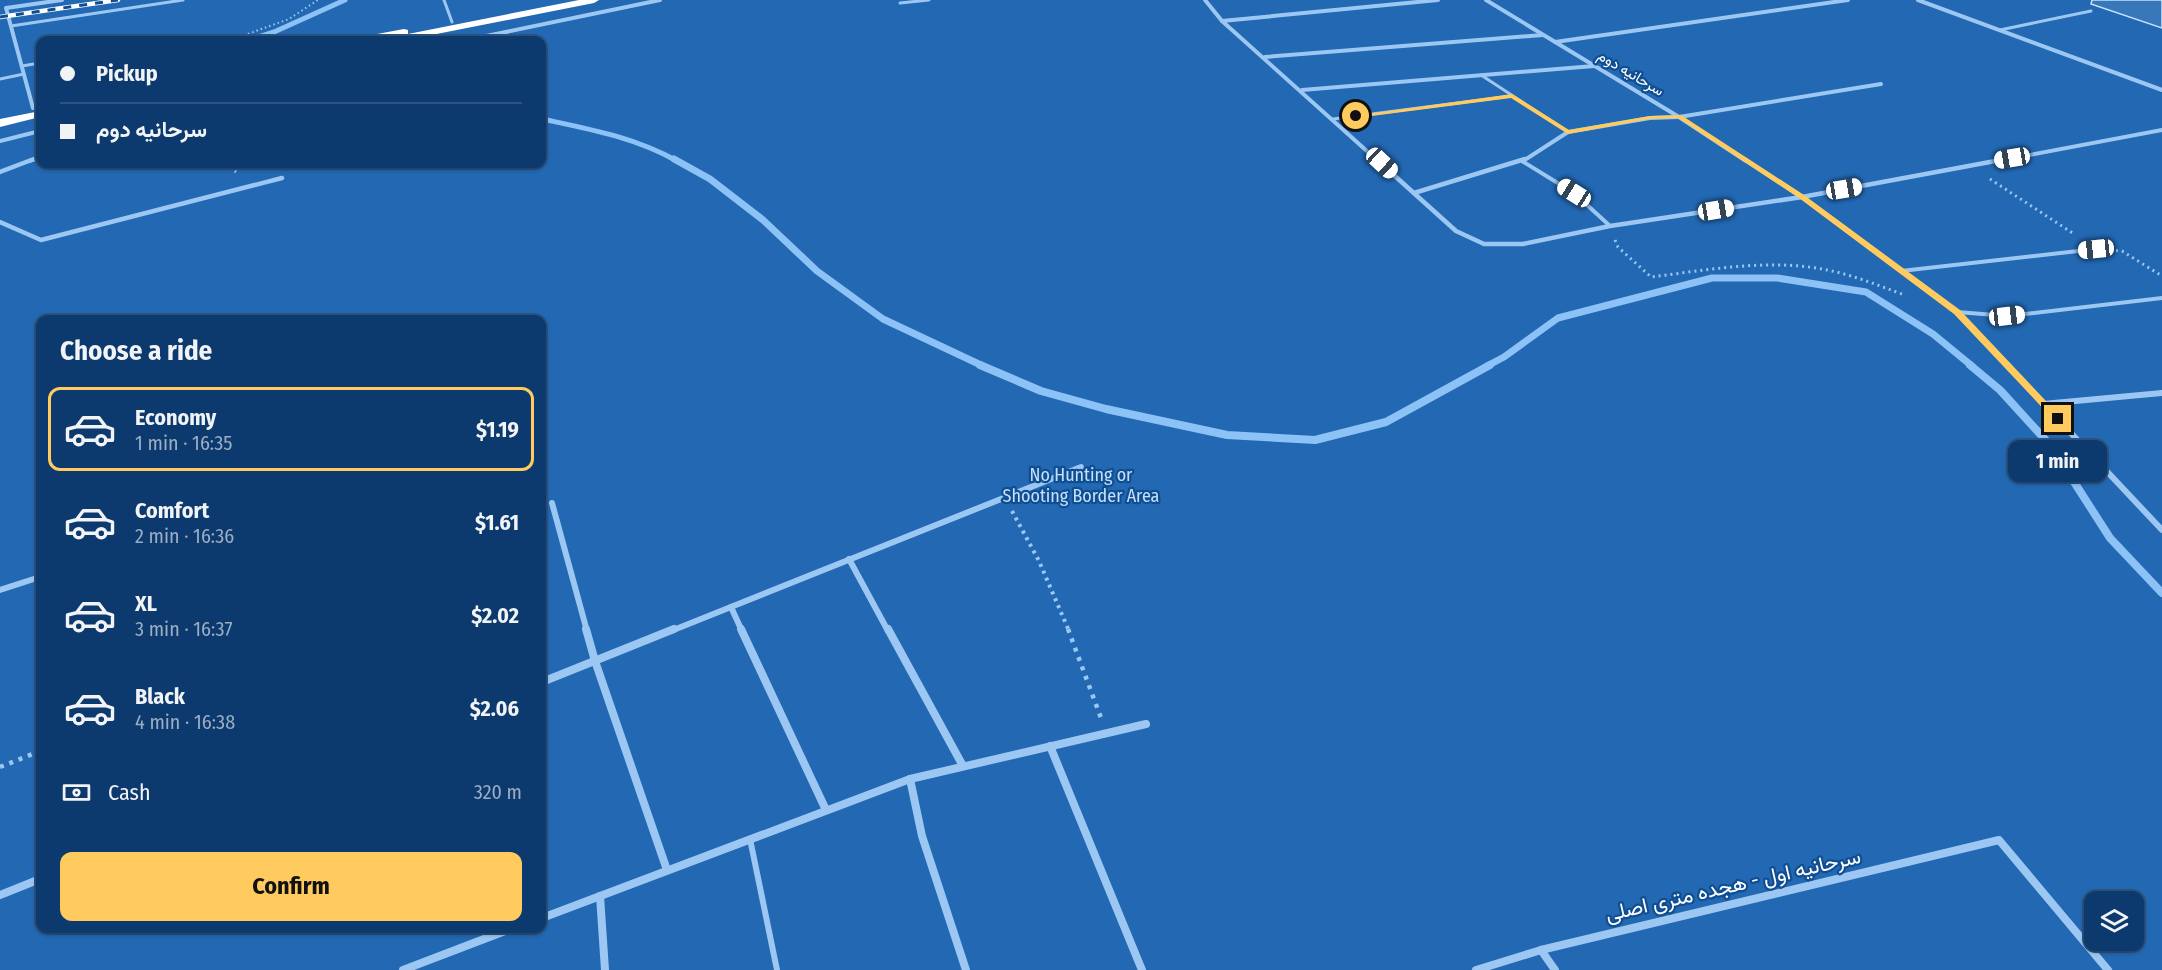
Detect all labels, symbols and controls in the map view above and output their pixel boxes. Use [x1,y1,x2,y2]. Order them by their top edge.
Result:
street label: سرحانیه دوم [1594,46,1668,101]
text: Pickup [96,60,158,87]
route start [1342,102,1369,129]
text: سرحانیه دوم [96,116,207,143]
car [1363,144,1401,182]
car [1993,146,2031,170]
car [1554,176,1594,210]
car [1825,177,1863,201]
car [1697,198,1735,222]
car [2077,238,2115,260]
car [1988,305,2026,327]
text: Choose a ride [60,335,212,367]
icon: car [63,402,117,456]
text: Economy [135,404,216,431]
route end [2044,405,2071,432]
text: $1.19 [476,416,519,443]
text: 1 min · 16:35 [135,431,232,455]
callout: 1 min [2008,440,2108,482]
text: 1 min [2036,449,2079,473]
park label: No Hunting or Shooting Border Area [1003,464,1160,507]
icon: car [63,495,117,549]
text: Comfort [135,497,209,524]
text: $1.61 [475,509,519,536]
text: 2 min · 16:36 [135,524,234,548]
icon: car [63,588,117,642]
text: XL [135,590,157,617]
text: $2.02 [471,602,519,629]
text: 3 min · 16:37 [135,617,232,641]
icon: car [63,681,117,735]
text: Black [135,683,185,710]
text: $2.06 [470,695,519,722]
text: 4 min · 16:38 [135,710,235,734]
icon: cash [60,776,93,809]
text: Cash [108,779,151,806]
text: 320 m [474,780,522,804]
street label: سرحانیه اول - هجده متری اصلی [1603,843,1863,927]
button: Confirm [60,852,522,921]
map controls [2084,891,2144,951]
button: layers [2084,891,2144,951]

